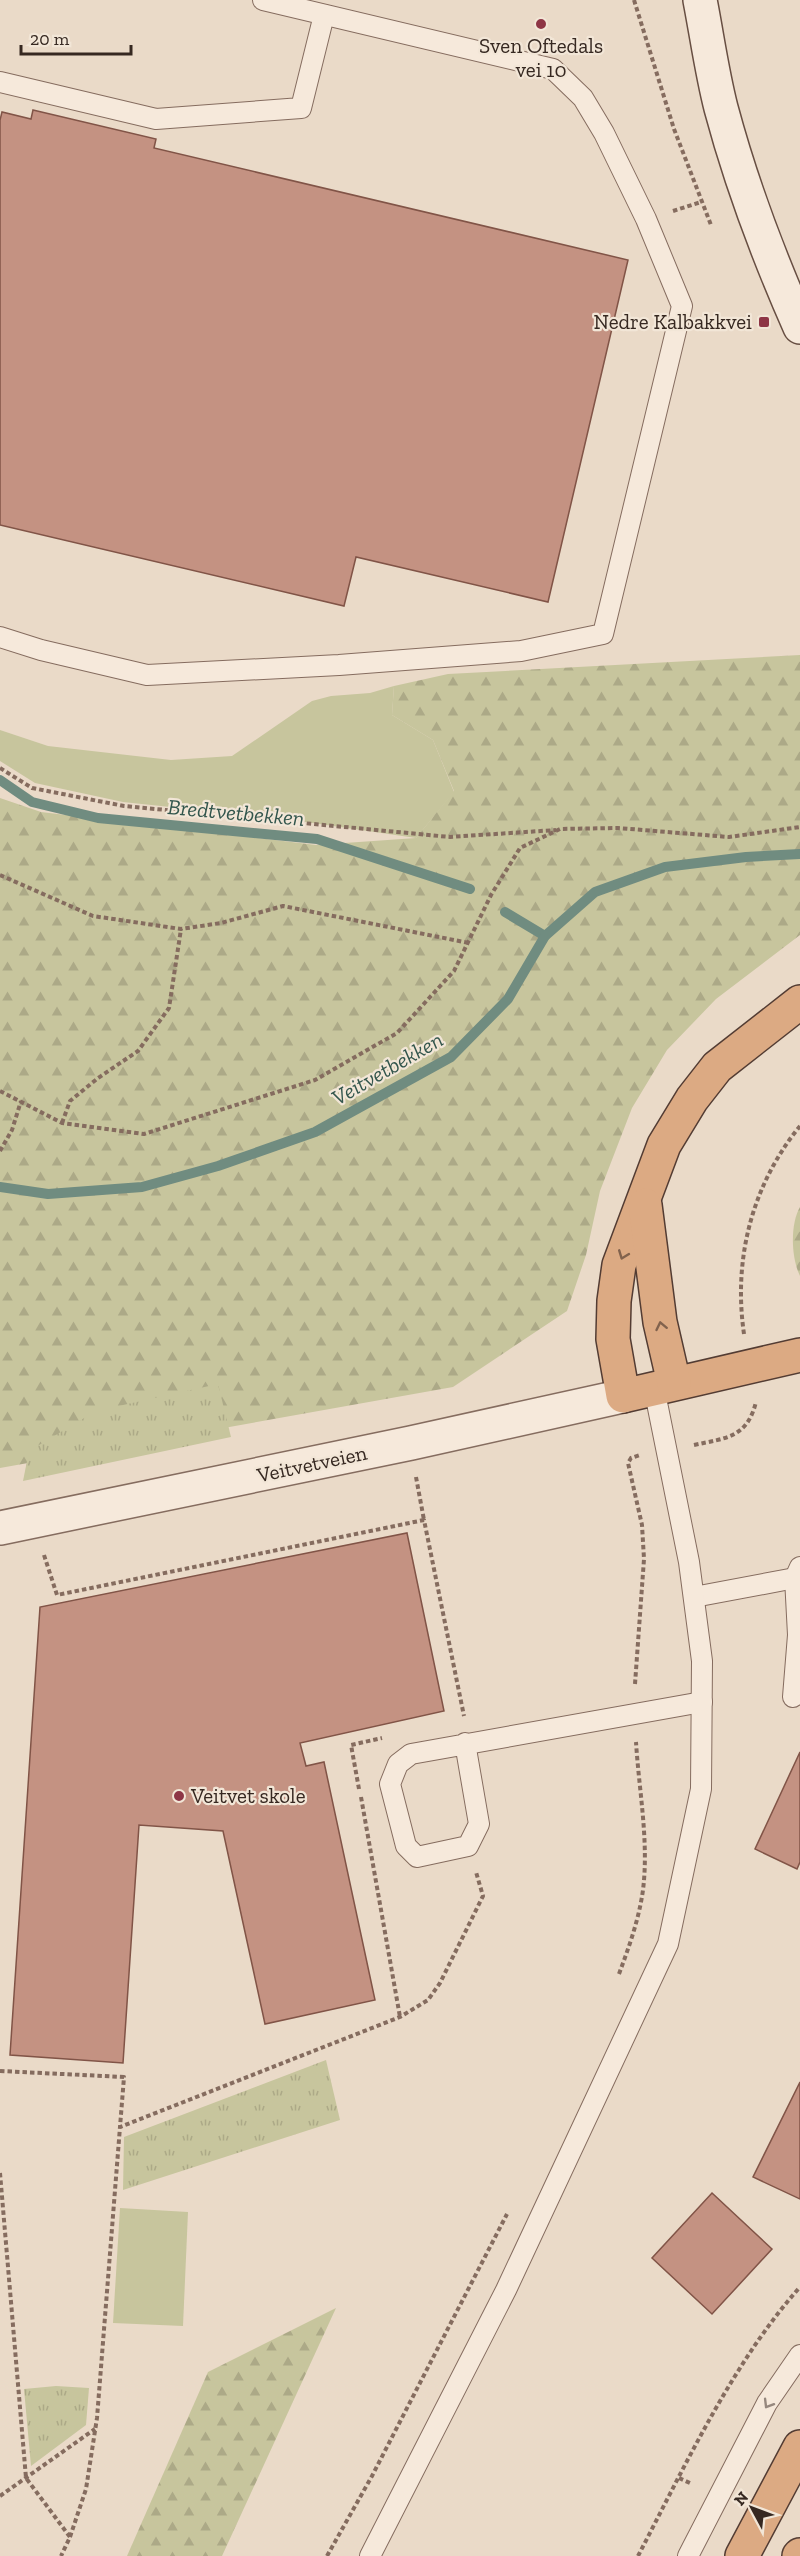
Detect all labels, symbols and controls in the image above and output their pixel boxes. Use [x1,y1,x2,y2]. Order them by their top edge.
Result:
marker: Sven Oftedals vei 10 [534,17,548,31]
scale bar [21,18,130,56]
text: 20 m [30,28,70,50]
place label: Sven Oftedals vei 10 [479,33,603,82]
place label: Nedre Kalbakkvei [594,309,752,334]
marker: Nedre Kalbakkvei [757,315,771,329]
water label: Bredtvetbekken [166,793,306,832]
water label: Veitvetbekken [327,1026,448,1111]
one-way arrow [618,1249,630,1260]
one-way arrow [655,1322,668,1332]
street label: Veitvetveien [254,1440,369,1488]
place label: Veitvet skole [190,1783,306,1808]
marker: Veitvet skole [172,1789,186,1803]
one-way arrow [763,2398,775,2408]
north arrow [722,2478,782,2538]
text: N [730,2488,752,2509]

